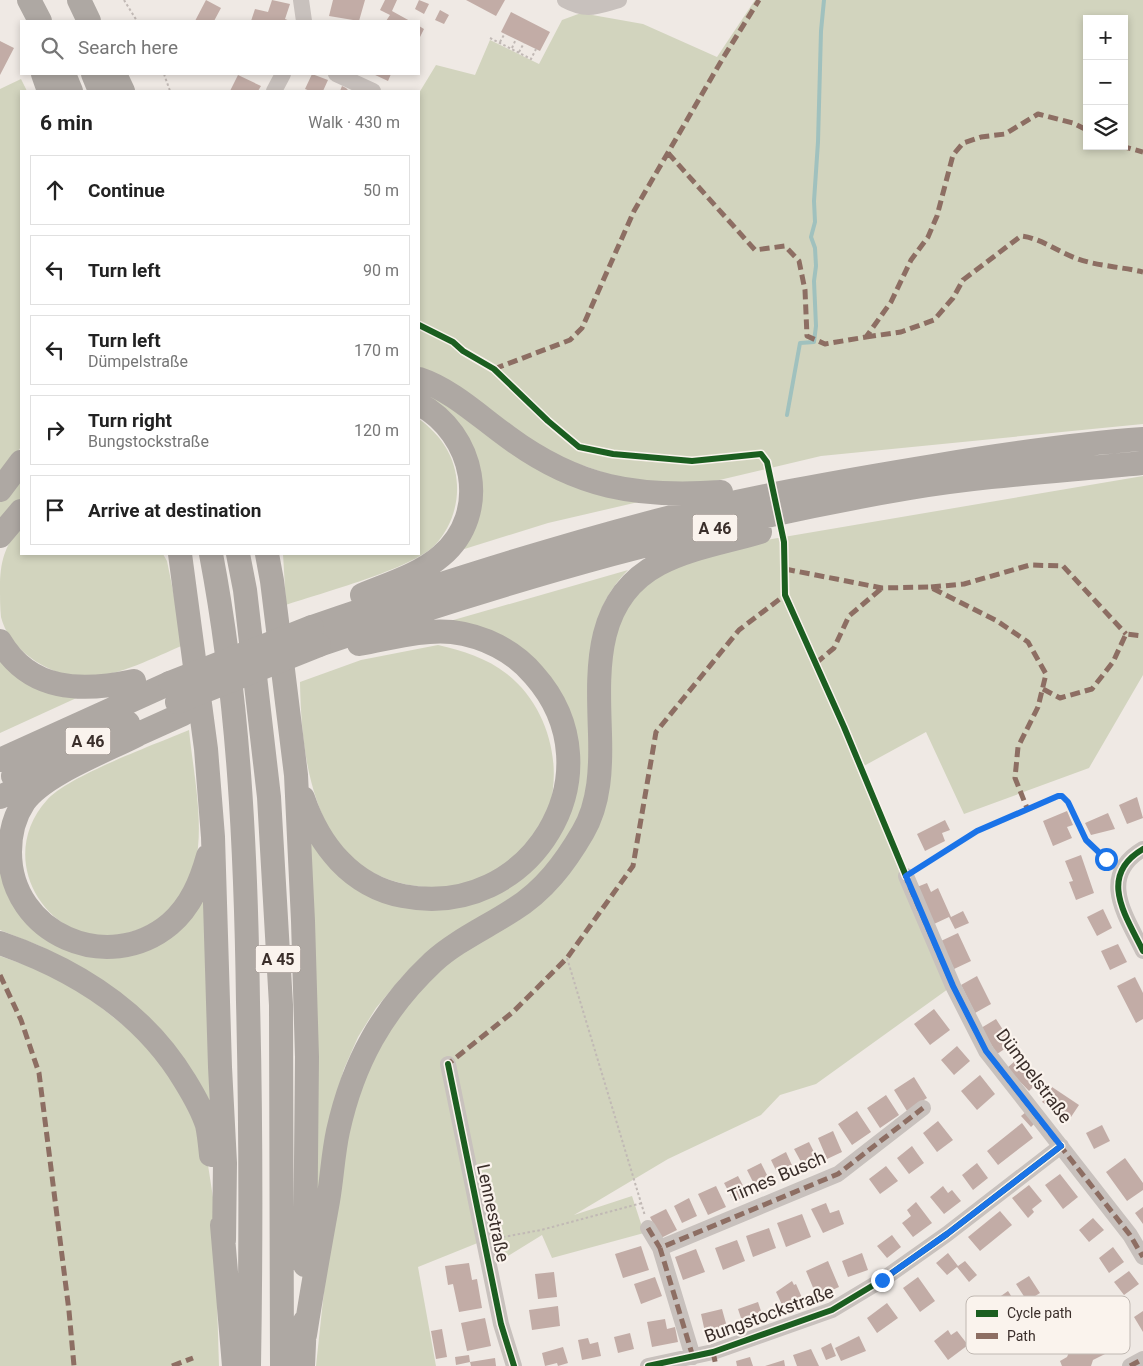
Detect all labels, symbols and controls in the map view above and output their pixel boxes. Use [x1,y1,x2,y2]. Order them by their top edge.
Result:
map controls [1083,15,1128,150]
button: + [1083,15,1128,60]
search box [20,20,420,75]
icon: search [38,34,66,62]
text: Search here [78,36,178,59]
button: − [1083,60,1128,105]
button: layers [1083,105,1128,150]
text: 6 min [40,111,93,135]
text: Walk · 430 m [308,113,400,132]
icon: ahead [41,176,69,204]
text: Continue [88,179,165,202]
text: 50 m [363,181,399,200]
icon: left [41,256,69,284]
text: Turn left [88,259,161,282]
text: 90 m [363,261,399,280]
text: Turn left [88,329,161,352]
icon: left [41,336,69,364]
text: 170 m [354,341,399,360]
text: Dümpelstraße [88,352,188,371]
text: Turn right [88,409,172,432]
icon: right [41,416,69,444]
text: 120 m [354,421,399,440]
text: Bungstockstraße [88,432,209,451]
icon: arrive [41,496,69,524]
text: Arrive at destination [88,499,261,522]
road number: A 46 [692,514,738,542]
road number: A 46 [66,728,110,754]
route start [1095,848,1118,871]
road number: A 45 [256,946,300,972]
street label: Dümpelstraße [992,1024,1077,1127]
street label: Times Busch [725,1147,829,1207]
street label: Lennestraße [473,1162,514,1264]
route end [871,1269,894,1292]
street label: Bungstockstraße [701,1280,836,1347]
legend [966,1296,1130,1354]
text: Cycle path [1007,1305,1072,1321]
text: Path [1007,1328,1036,1344]

